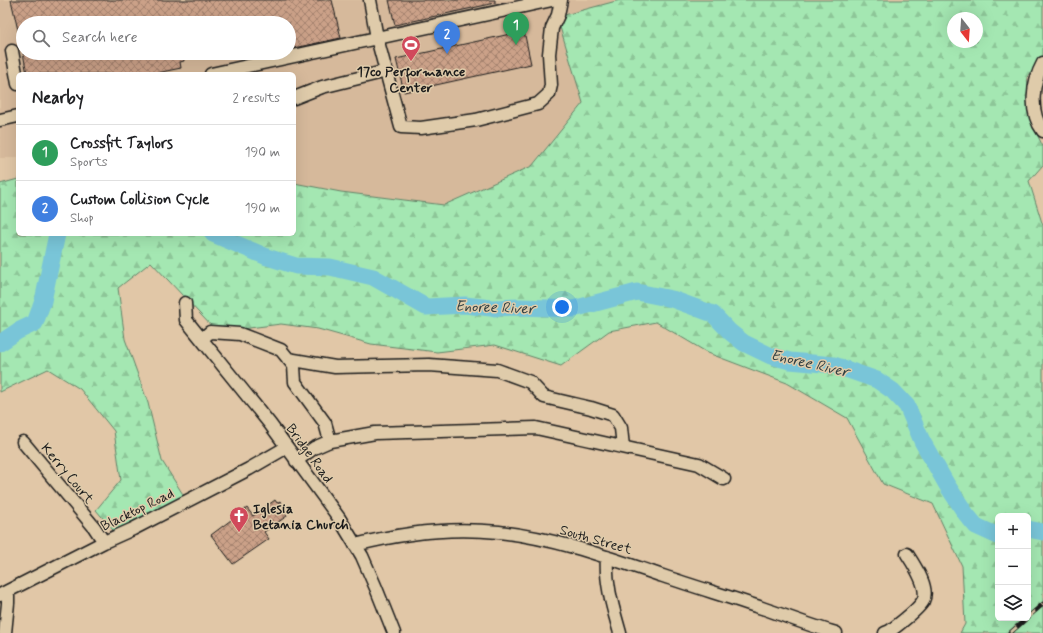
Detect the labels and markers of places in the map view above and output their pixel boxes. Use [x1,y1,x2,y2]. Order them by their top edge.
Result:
pin: 1 [503,12,529,45]
pin: 2 [434,21,460,54]
sports icon: 17co Performance Center [400,34,422,62]
place label: 17co Performance Center [357,63,465,97]
place label: Iglesia Betania Church [253,500,349,534]
church icon: Iglesia Betania Church [228,505,250,533]

